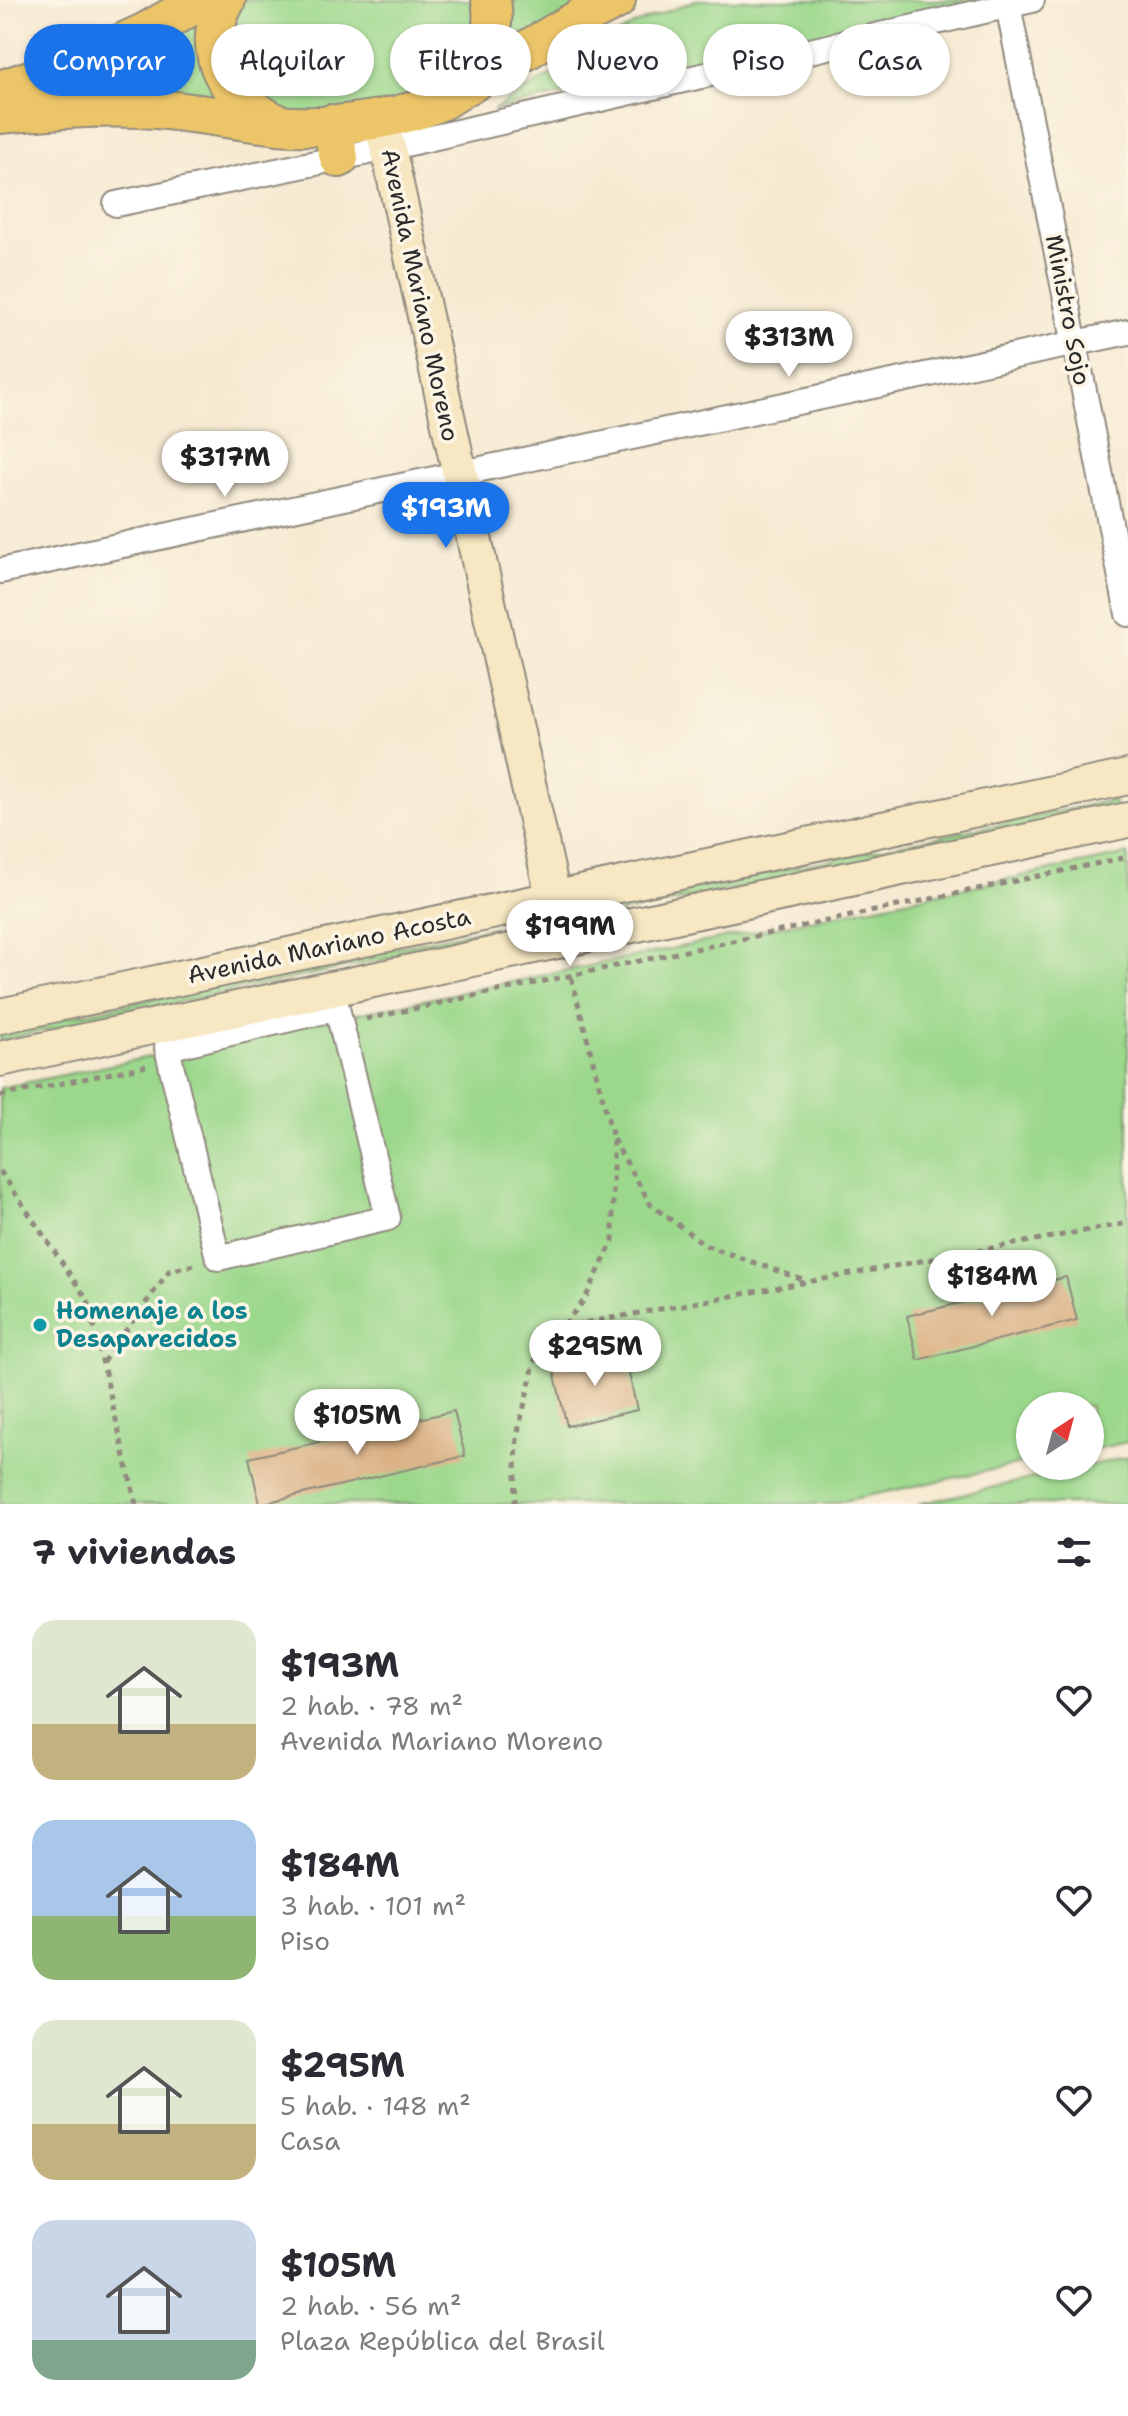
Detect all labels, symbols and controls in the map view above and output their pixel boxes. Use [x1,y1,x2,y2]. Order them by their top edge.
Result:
chip: Comprar [24,24,195,96]
chip: Alquilar [211,24,374,96]
chip: Filtros [390,24,531,96]
chip: Nuevo [547,24,687,96]
chip: Piso [703,24,813,96]
chip: Casa [829,24,950,96]
street label: Avenida Mariano Moreno [373,146,467,444]
street label: Ministro Sojo [1038,232,1098,388]
pin: $313M [733,311,845,379]
text: $313M [744,319,834,354]
pin: $317M [169,431,281,499]
text: $317M [179,439,271,474]
pin: $193M [390,482,502,550]
text: $193M [400,490,492,525]
street label: Avenida Mariano Acosta [185,900,473,992]
pin: $199M [514,900,626,968]
text: $199M [524,908,616,943]
pin: $184M [936,1250,1048,1318]
text: $184M [946,1258,1038,1293]
place label: Homenaje a los Desaparecidos [56,1295,248,1355]
marker: Homenaje a los Desaparecidos [31,1316,49,1334]
pin: $295M [539,1320,651,1388]
text: $295M [547,1328,643,1363]
pin: $105M [301,1389,413,1457]
north arrow [1016,1392,1104,1480]
map controls [1016,1392,1104,1480]
text: $105M [312,1397,402,1432]
text: 7 viviendas [32,1529,236,1575]
icon: filters [1052,1530,1096,1574]
text: $193M [280,1642,399,1688]
icon: home [96,1652,192,1748]
icon: heart [1052,1678,1096,1722]
text: 2 hab. · 78 m² [280,1688,463,1723]
text: Avenida Mariano Moreno [280,1723,603,1758]
text: $184M [280,1842,400,1888]
icon: home [96,1852,192,1948]
icon: heart [1052,1878,1096,1922]
text: 3 hab. · 101 m² [280,1888,466,1923]
text: Piso [280,1923,330,1958]
text: $295M [280,2042,405,2088]
icon: home [96,2052,192,2148]
icon: heart [1052,2078,1096,2122]
text: 5 hab. · 148 m² [280,2088,471,2123]
text: Casa [280,2123,340,2158]
text: $105M [280,2242,397,2288]
icon: home [96,2252,192,2348]
icon: heart [1052,2278,1096,2322]
text: 2 hab. · 56 m² [280,2288,462,2323]
text: Plaza República del Brasil [280,2323,605,2358]

